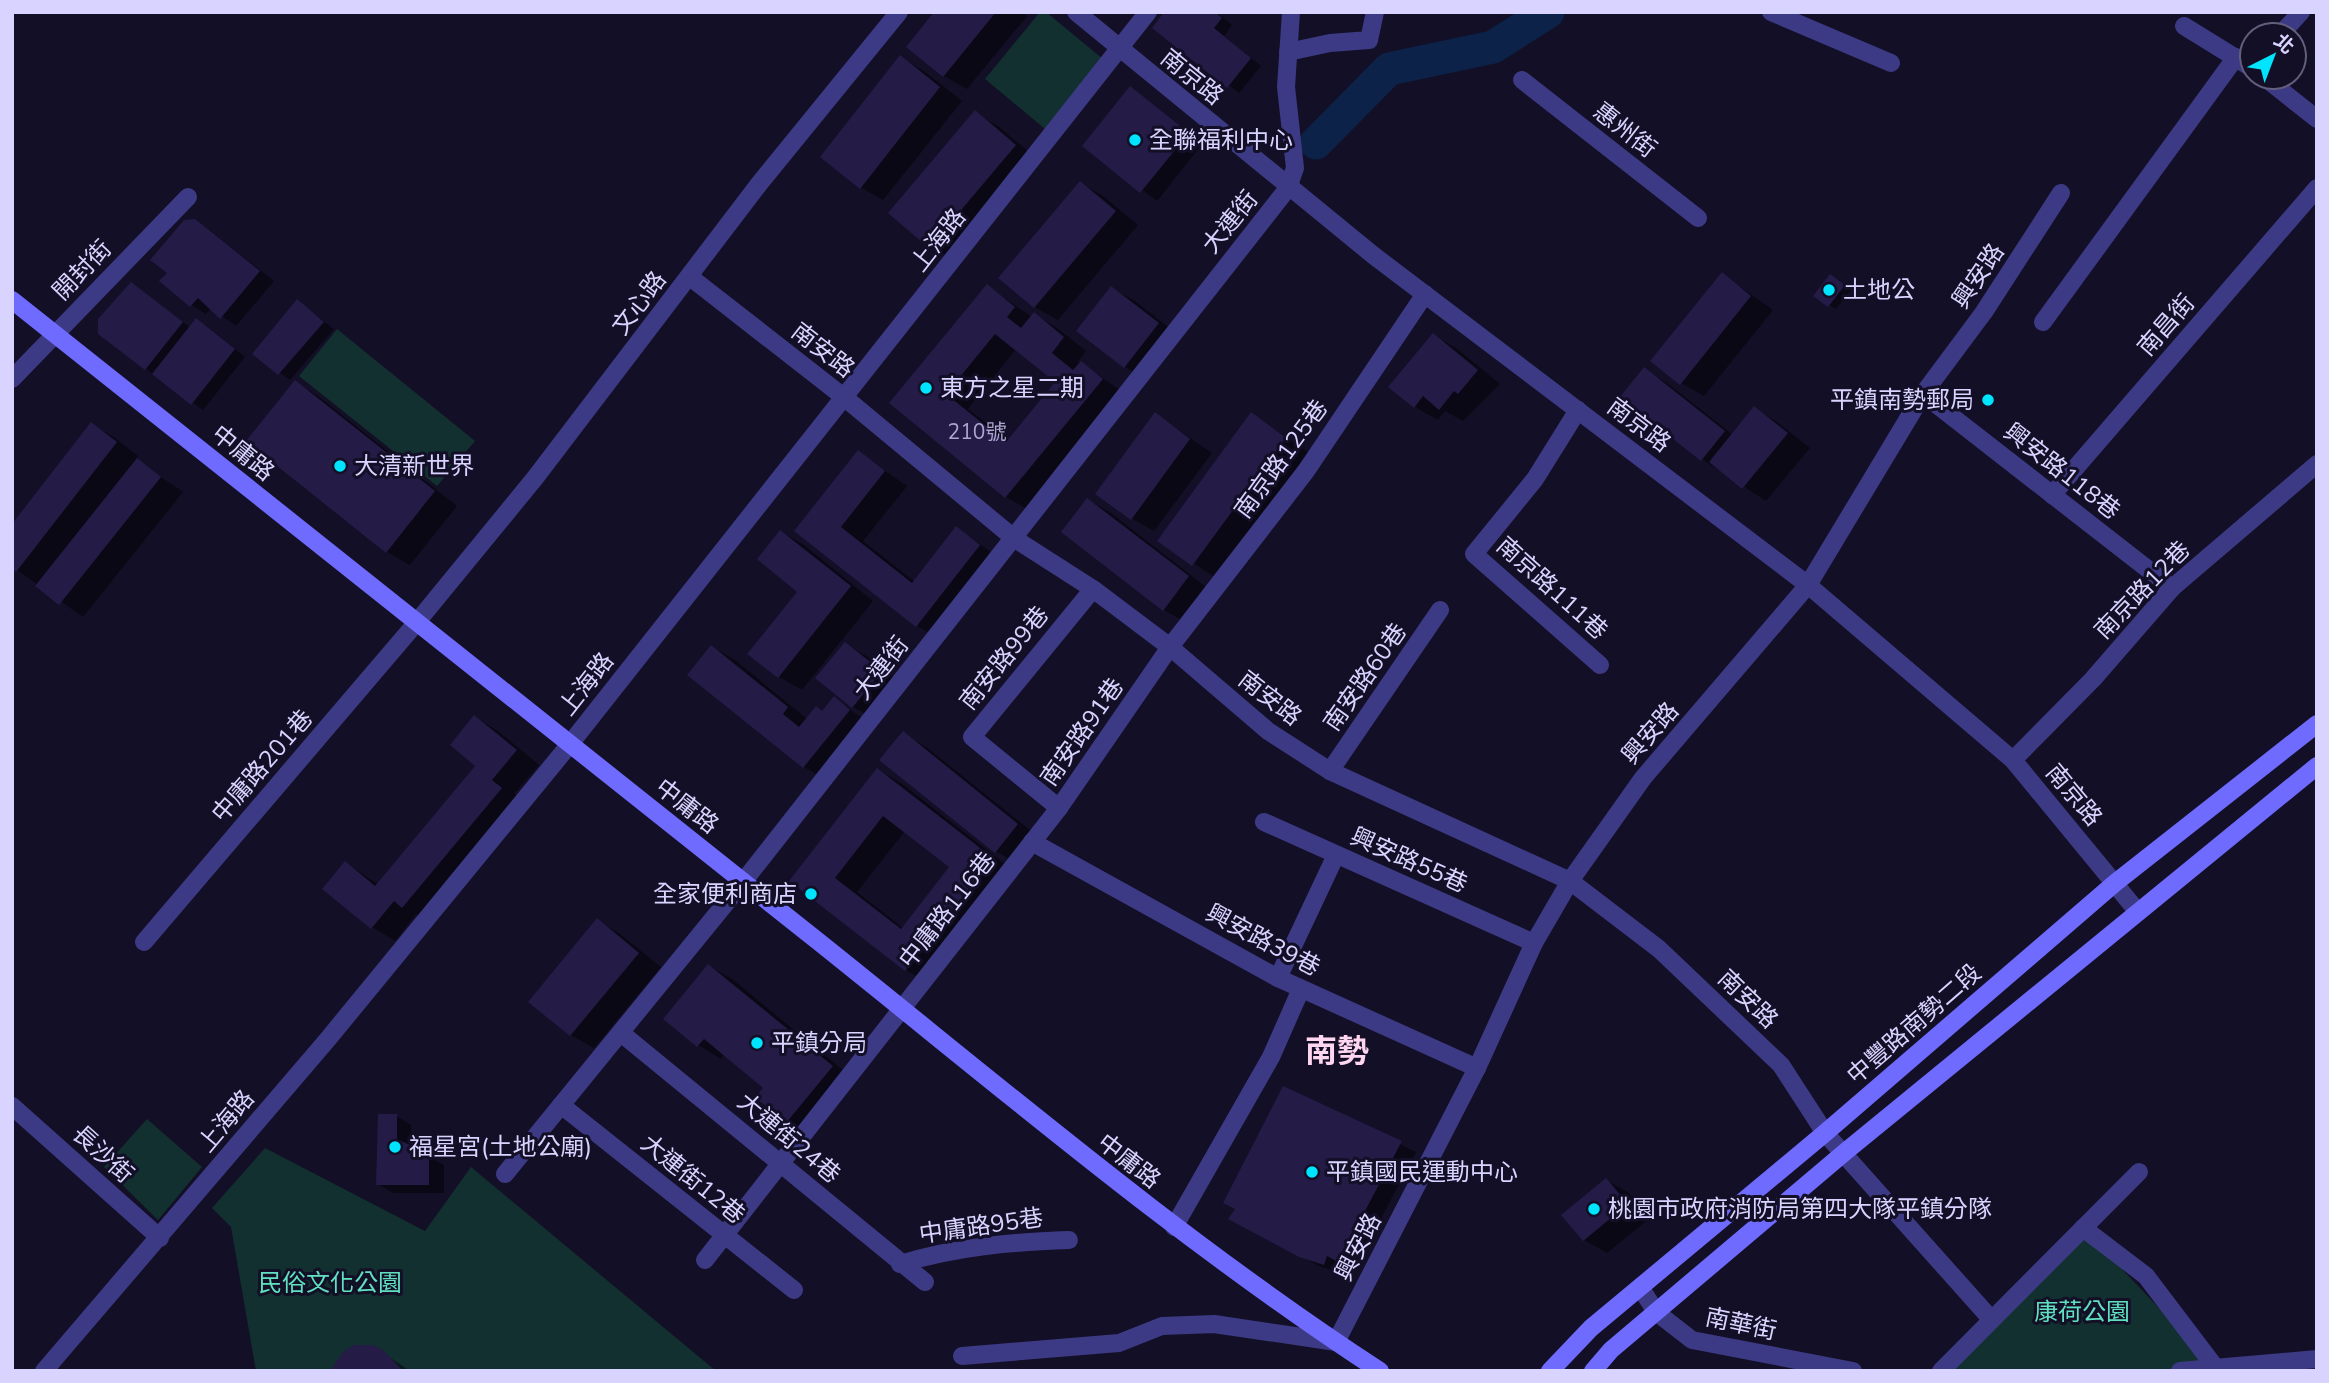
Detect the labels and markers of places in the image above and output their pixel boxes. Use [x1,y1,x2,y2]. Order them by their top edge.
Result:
place label: 全聯福利中心 [1149,124,1293,156]
marker: 全聯福利中心 [1127,132,1143,148]
place label: 土地公 [1843,274,1915,306]
marker: 土地公 [1821,282,1837,298]
place label: 東方之星二期 [940,372,1084,404]
marker: 東方之星二期 [918,380,934,396]
place label: 平鎮南勢郵局 [1830,384,1974,416]
marker: 平鎮南勢郵局 [1980,392,1996,408]
place label: 大清新世界 [354,450,474,482]
marker: 大清新世界 [332,458,348,474]
place label: 全家便利商店 [653,878,797,910]
marker: 全家便利商店 [803,886,819,902]
place label: 平鎮分局 [771,1027,867,1059]
marker: 平鎮分局 [749,1035,765,1051]
place label: 福星宮(土地公廟) [409,1131,592,1163]
marker: 福星宮(土地公廟) [387,1139,403,1155]
place label: 平鎮國民運動中心 [1326,1156,1518,1188]
marker: 平鎮國民運動中心 [1304,1164,1320,1180]
place label: 桃園市政府消防局第四大隊平鎮分隊 [1608,1193,1992,1225]
marker: 桃園市政府消防局第四大隊平鎮分隊 [1586,1201,1602,1217]

